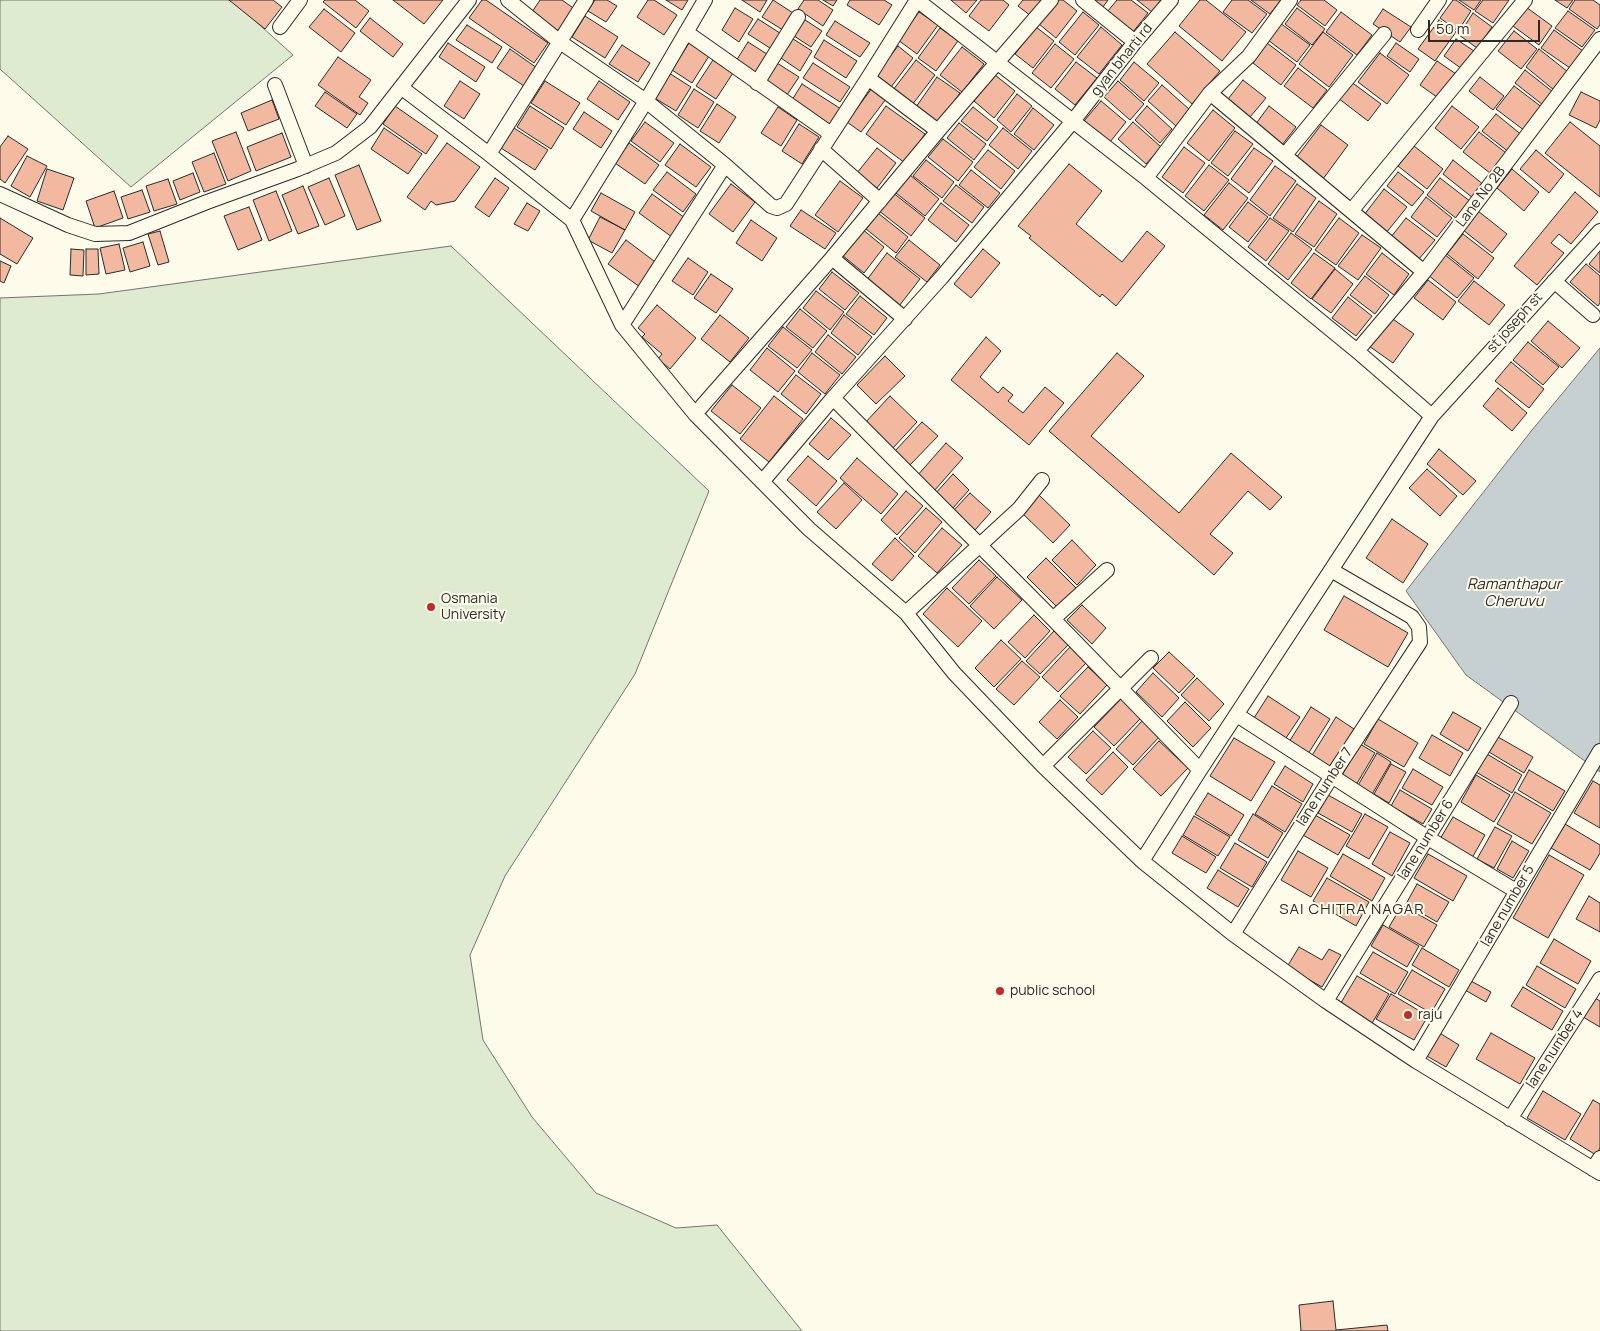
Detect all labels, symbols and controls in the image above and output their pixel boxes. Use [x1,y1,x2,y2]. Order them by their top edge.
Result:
scale bar [1430,10,1542,42]
text: 50 m [1436,18,1470,39]
street label: gyan bharti rd [1088,20,1156,100]
street label: Lane No 2B [1453,163,1509,231]
street label: st joseph st [1484,289,1546,357]
water label: Ramanthapur Cheruvu [1467,576,1561,611]
place label: Osmania University [441,591,506,624]
marker: Osmania University [425,601,437,613]
street label: lane number 7 [1293,745,1357,829]
street label: lane number 6 [1395,797,1457,883]
street label: lane number 5 [1478,862,1538,950]
district label: SAI CHITRA NAGAR [1277,901,1427,919]
place label: public school [1010,983,1095,999]
marker: public school [994,985,1006,997]
street label: lane number 4 [1523,1006,1587,1092]
place label: raju [1418,1007,1442,1023]
marker: raju [1402,1009,1414,1021]

